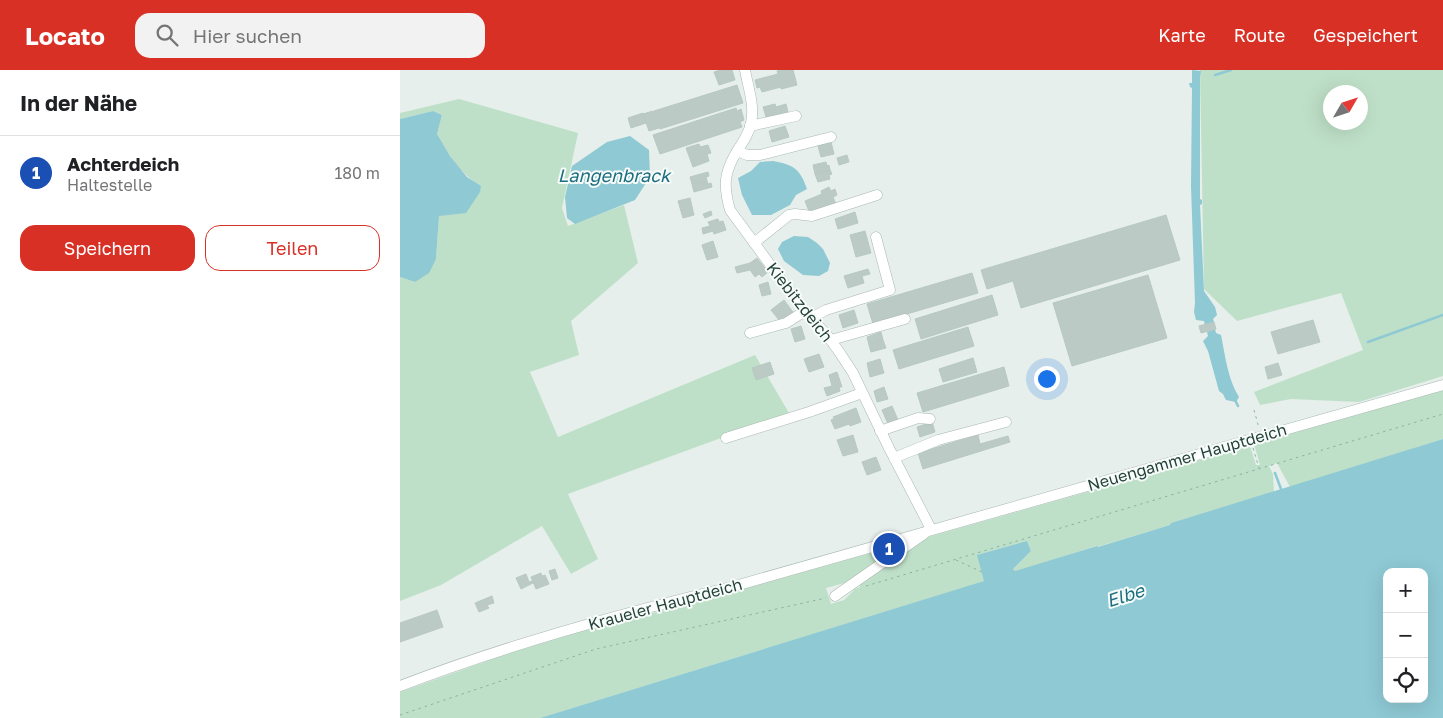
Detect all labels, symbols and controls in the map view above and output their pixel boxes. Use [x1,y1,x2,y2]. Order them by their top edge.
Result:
search box [135,13,485,58]
text: Locato [25,21,105,50]
icon: search [153,21,181,49]
text: Hier suchen [193,24,302,47]
text: Karte [1158,24,1206,46]
text: Route [1234,24,1285,46]
text: Gespeichert [1313,24,1418,46]
north arrow [1323,85,1368,130]
text: In der Nähe [20,90,137,116]
text: Achterdeich [67,152,179,175]
text: 1 [32,163,40,183]
text: 180 m [334,163,380,183]
water label: Langenbrack [558,164,672,186]
text: Haltestelle [67,175,152,195]
button: Speichern [20,225,195,271]
button: Teilen [205,225,380,271]
street label: Kiebitzdeich [763,258,837,346]
your location [1034,366,1060,392]
street label: Neuengammer Hauptdeich [1085,419,1289,495]
pin: 1 [873,530,905,568]
map controls [1383,568,1428,703]
button: + [1383,568,1428,613]
street label: Kraueler Hauptdeich [586,574,744,634]
water label: Elbe [1103,578,1148,611]
button: − [1383,613,1428,658]
button: locate [1383,658,1428,703]

